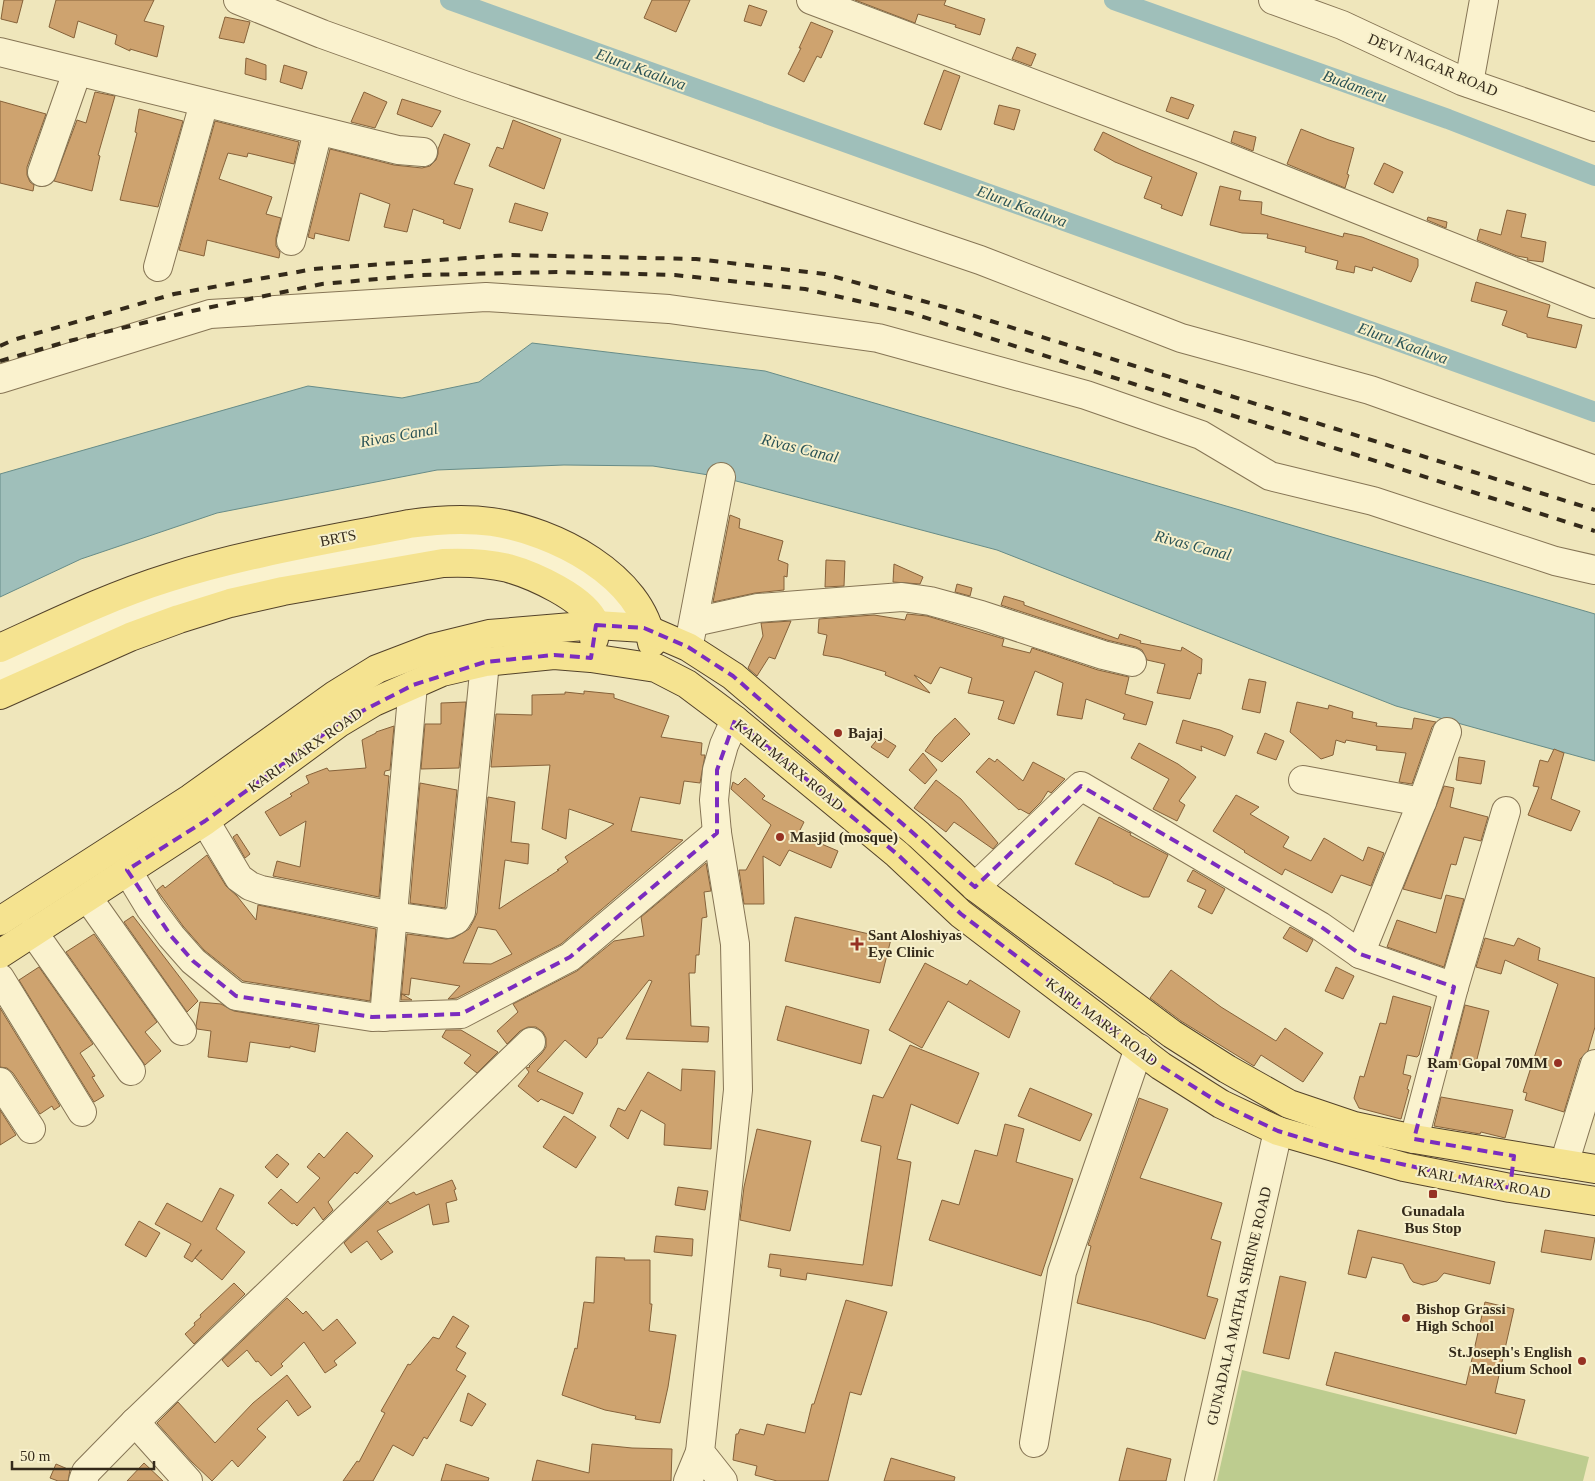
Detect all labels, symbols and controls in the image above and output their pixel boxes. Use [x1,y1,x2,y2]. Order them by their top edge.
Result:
street label: DEVI NAGAR ROAD [1366,30,1500,100]
water label: Eluru Kaaluva [593,44,688,93]
water label: Budameru [1321,67,1389,105]
water label: Eluru Kaaluva [974,181,1069,230]
water label: Eluru Kaaluva [1355,318,1450,367]
water label: Rivas Canal [358,420,440,450]
water label: Rivas Canal [759,430,841,466]
water label: Rivas Canal [1152,526,1234,564]
street label: BRTS [318,527,358,549]
street label: KARL MARX ROAD [245,705,365,795]
street label: KARL MARX ROAD [731,716,847,814]
place label: Bajaj [848,725,883,741]
marker: Bajaj [832,727,844,739]
place label: Masjid (mosque) [790,829,898,846]
marker: Masjid (mosque) [774,831,786,843]
place label: Sant Aloshiyas Eye Clinic [868,927,962,960]
marker: Sant Aloshiyas Eye Clinic [850,937,864,951]
street label: KARL MARX ROAD [1043,975,1161,1069]
place label: Ram Gopal 70MM [1427,1055,1548,1071]
marker: Ram Gopal 70MM [1552,1057,1564,1069]
street label: KARL MARX ROAD [1416,1162,1552,1202]
street label: GUNADALA MATHA SHRINE ROAD [1204,1185,1274,1427]
marker: Gunadala Bus Stop [1427,1188,1439,1200]
place label: Gunadala Bus Stop [1401,1203,1465,1236]
place label: Bishop Grassi High School [1416,1301,1506,1334]
marker: Bishop Grassi High School [1400,1312,1412,1324]
place label: St.Joseph's English Medium School [1449,1344,1573,1377]
marker: St.Joseph's English Medium School [1576,1355,1588,1367]
scale bar [12,1438,155,1470]
text: 50 m [20,1448,51,1464]

